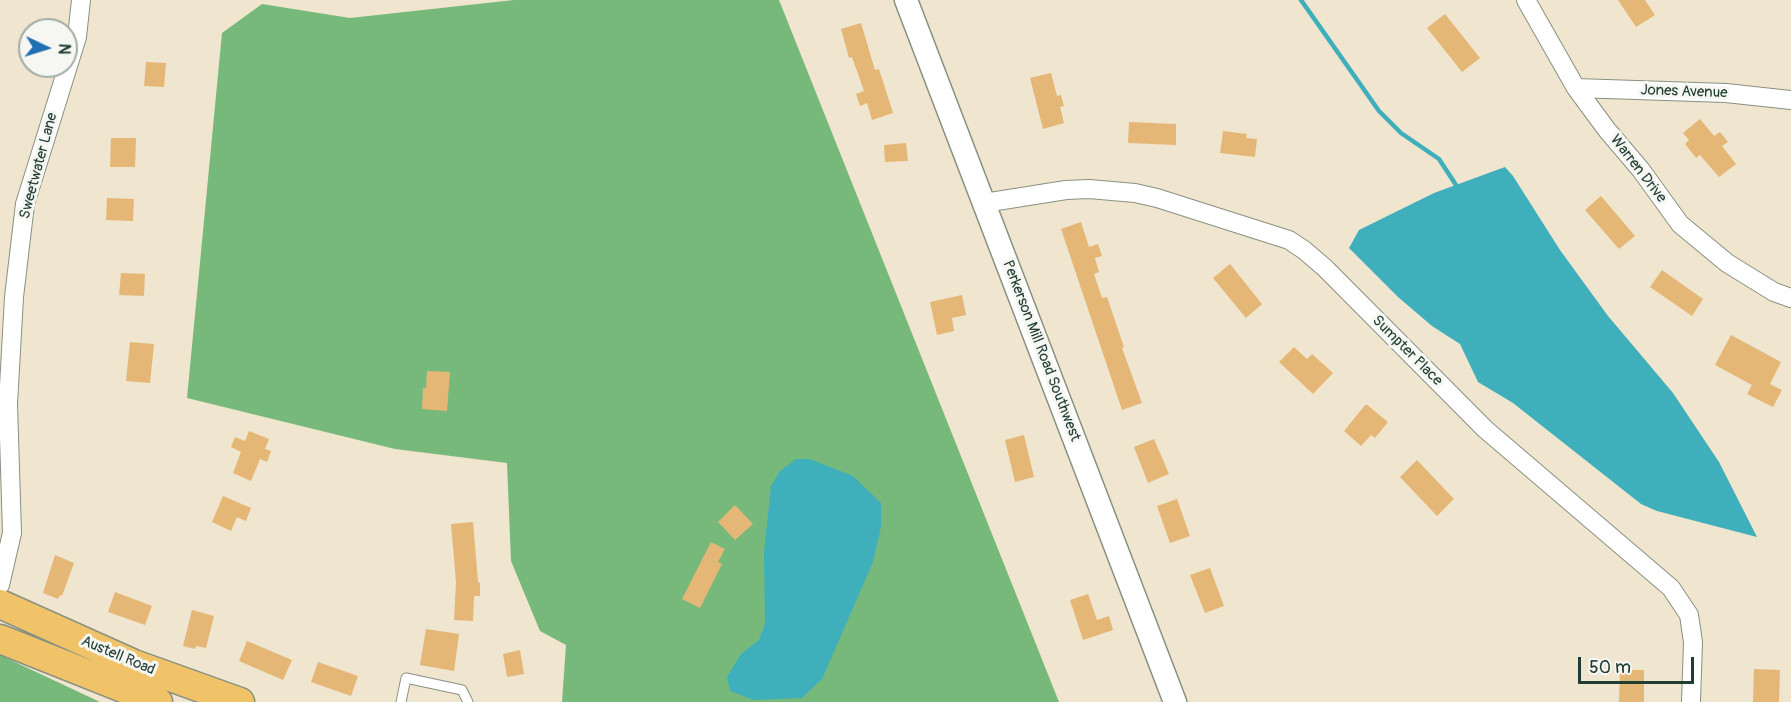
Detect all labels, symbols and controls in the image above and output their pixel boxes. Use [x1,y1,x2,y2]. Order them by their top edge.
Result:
north arrow [18,18,78,78]
text: N [54,43,74,55]
street label: Jones Avenue [1640,81,1728,103]
street label: Sweetwater Lane [16,111,62,221]
street label: Warren Drive [1606,132,1670,206]
street label: Perkerson Mill Road Southwest [998,258,1084,444]
street label: Sumpter Place [1368,312,1446,390]
street label: Austell Road [78,632,158,680]
scale bar [1581,645,1696,683]
text: 50 m [1589,656,1631,679]

